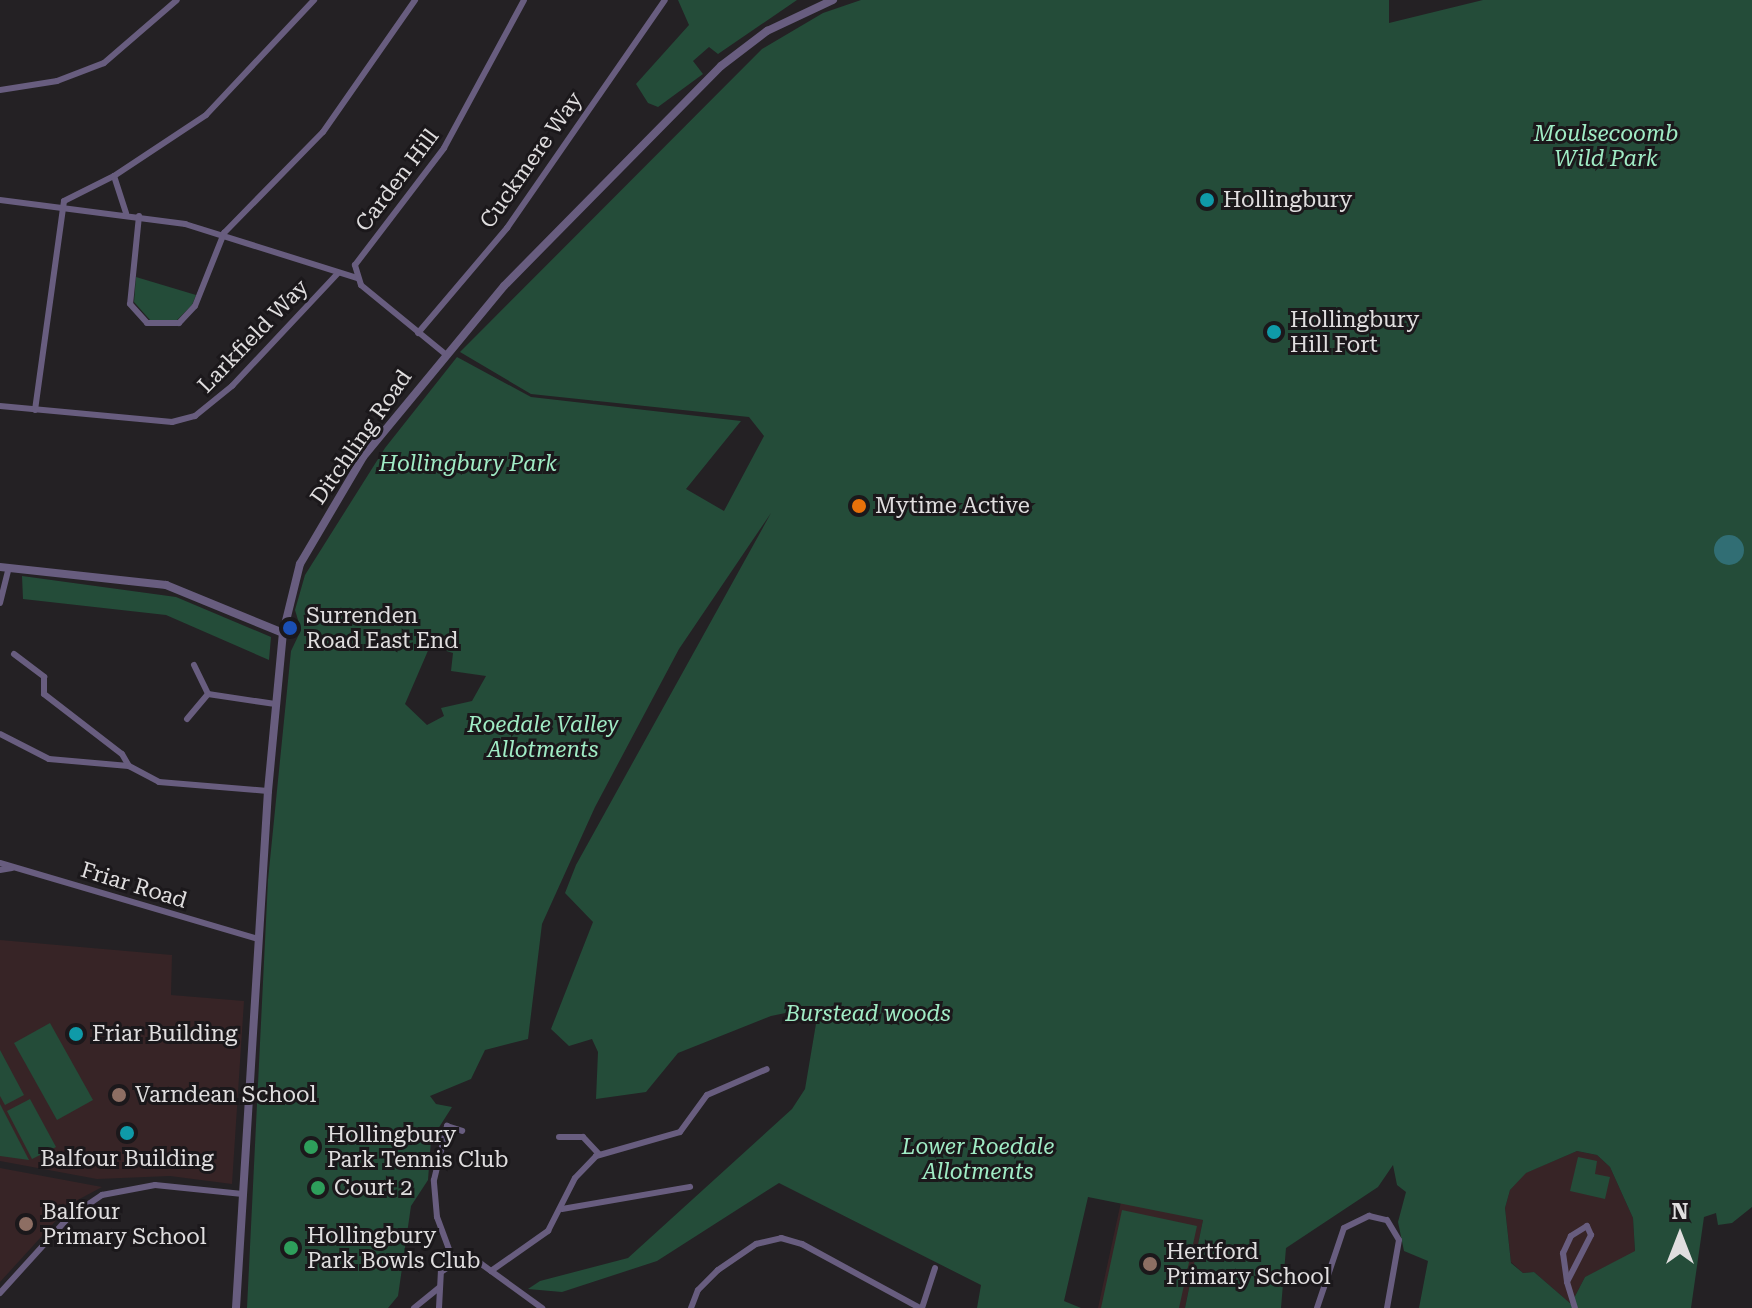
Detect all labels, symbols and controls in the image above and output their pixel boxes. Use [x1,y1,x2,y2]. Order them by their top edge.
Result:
street label: Cuckmere Way [474,87,588,233]
park label: Moulsecoomb Wild Park [1534,120,1678,172]
street label: Carden Hill [350,124,444,236]
place label: Hollingbury [1223,187,1352,213]
marker: Hollingbury [1198,191,1216,209]
street label: Larkfield Way [192,274,314,398]
place label: Hollingbury Hill Fort [1290,306,1419,358]
marker: Hollingbury Hill Fort [1265,323,1283,341]
street label: Ditchling Road [305,365,417,509]
park label: Hollingbury Park [379,451,557,477]
place label: Mytime Active [875,493,1030,519]
marker: Mytime Active [850,497,868,515]
place label: Surrenden Road East End [306,602,458,654]
marker: Surrenden Road East End [281,619,299,637]
park label: Roedale Valley Allotments [467,711,619,762]
street label: Friar Road [78,856,190,914]
park label: Burstead woods [785,1001,951,1027]
place label: Friar Building [92,1021,237,1047]
marker: Friar Building [67,1025,85,1043]
place label: Varndean School [135,1082,316,1108]
marker: Varndean School [110,1086,128,1104]
place label: Hollingbury Park Tennis Club [327,1121,508,1172]
marker: Balfour Building [118,1124,136,1142]
park label: Lower Roedale Allotments [902,1133,1054,1184]
marker: Hollingbury Park Tennis Club [302,1138,320,1156]
place label: Balfour Building [40,1146,214,1172]
place label: Court 2 [334,1175,413,1201]
marker: Court 2 [309,1179,327,1197]
north arrow [1640,1196,1720,1276]
place label: Balfour Primary School [42,1198,207,1250]
text: N [1672,1199,1688,1224]
marker: Balfour Primary School [17,1215,35,1233]
place label: Hollingbury Park Bowls Club [307,1222,480,1274]
place label: Hertford Primary School [1166,1238,1331,1290]
marker: Hollingbury Park Bowls Club [282,1239,300,1257]
marker: Hertford Primary School [1141,1255,1159,1273]

